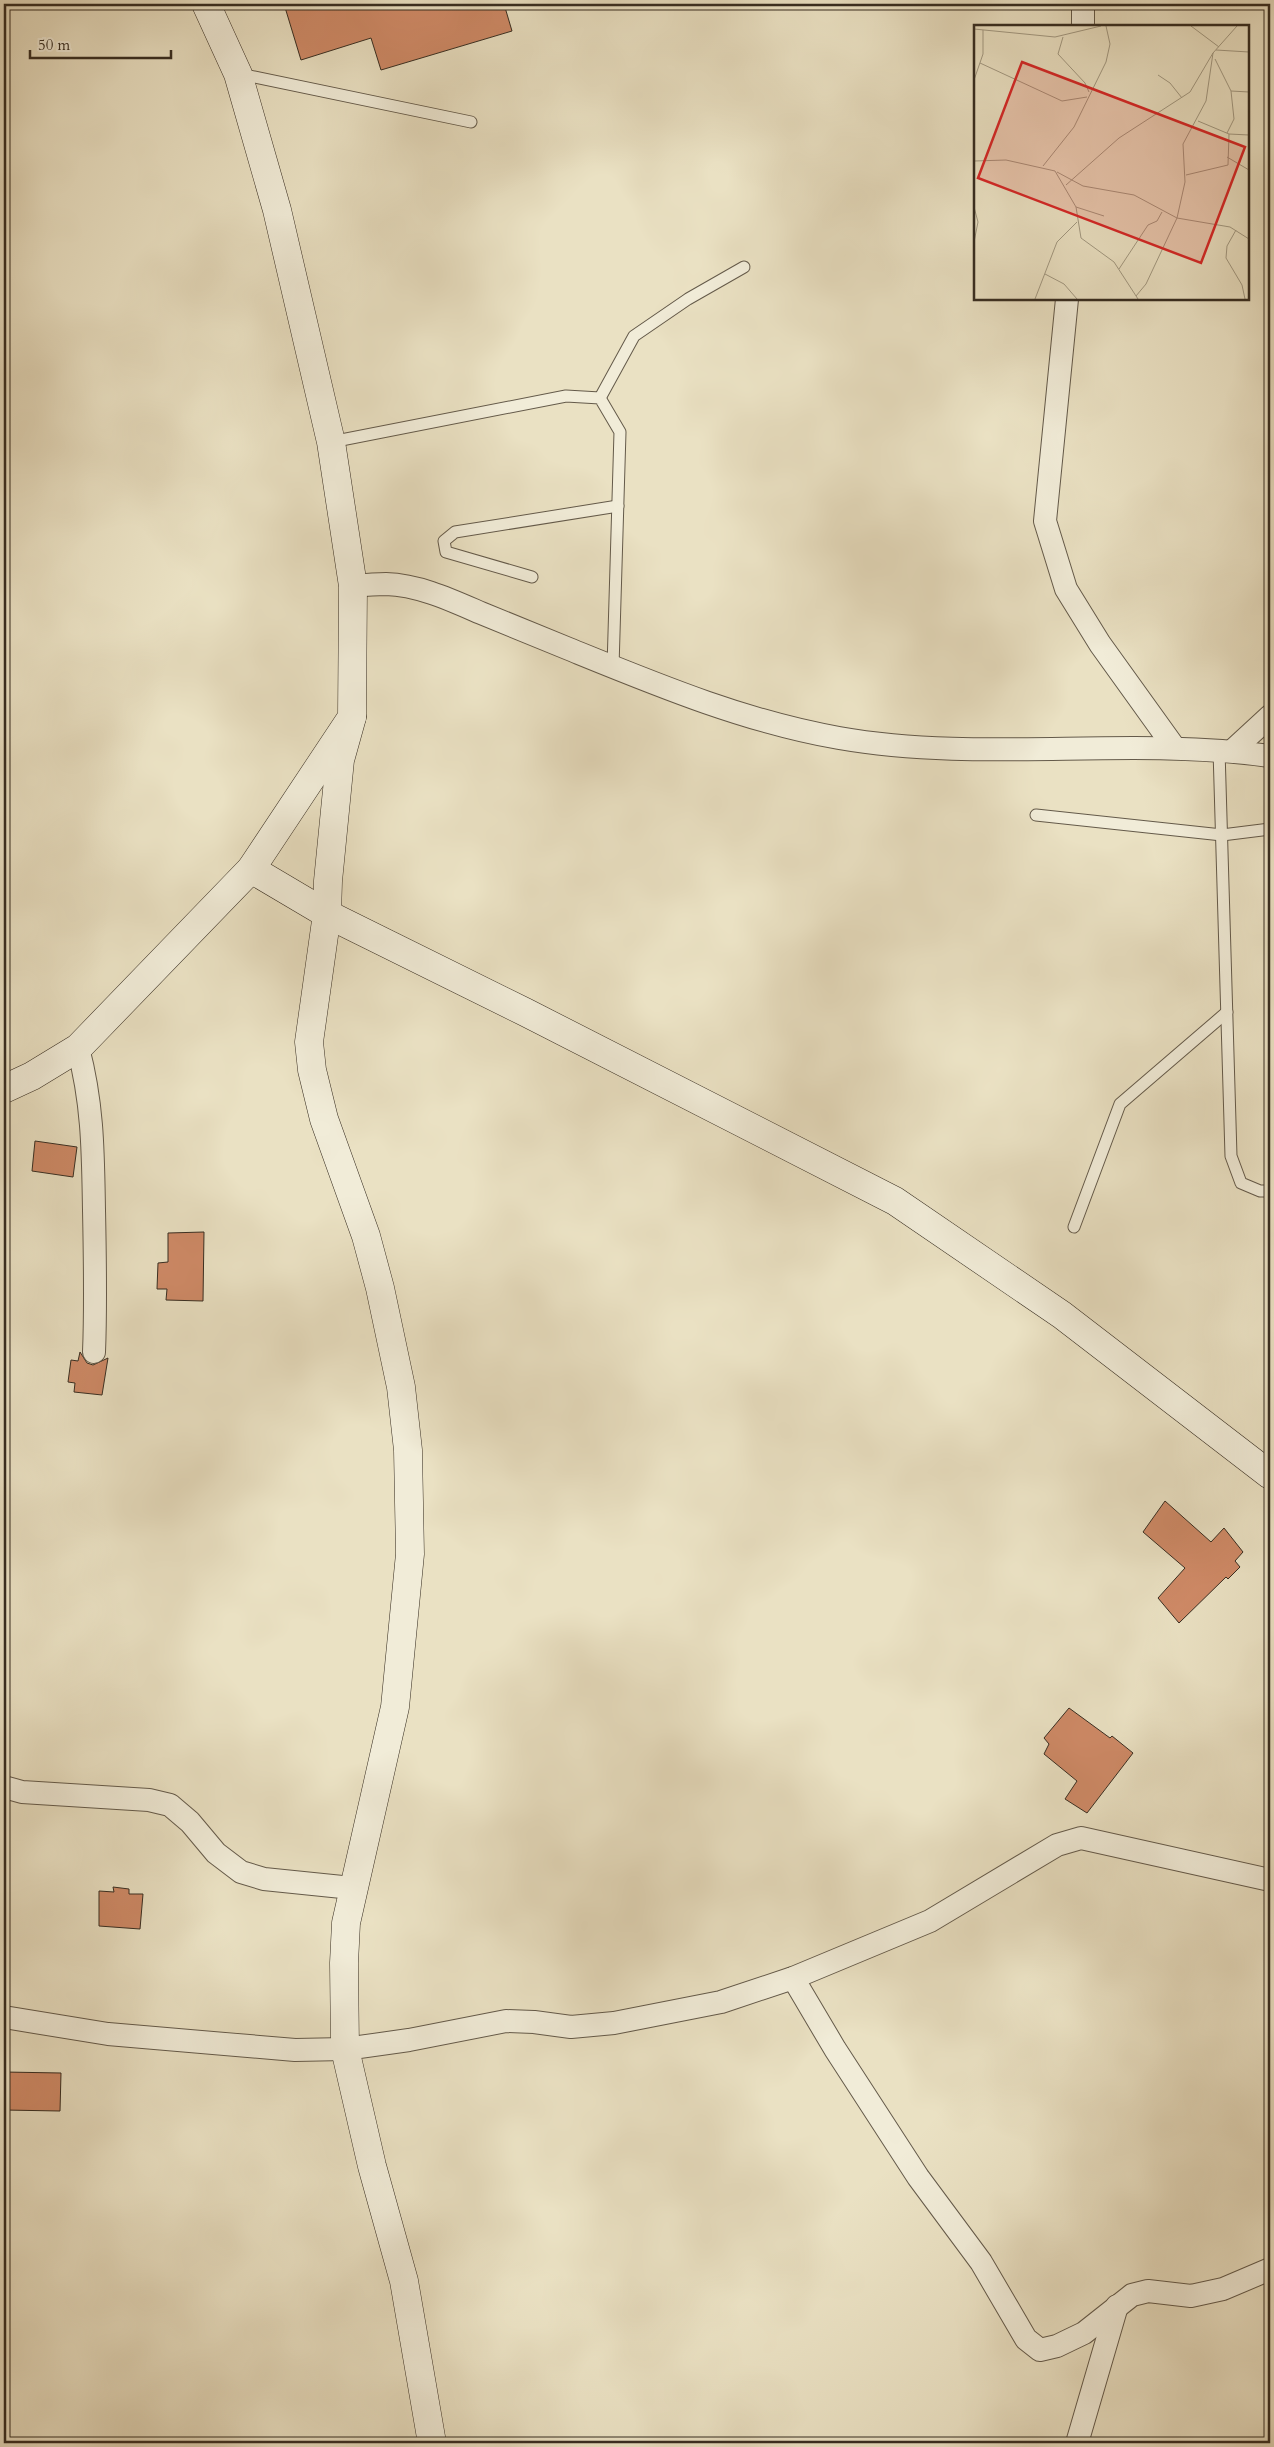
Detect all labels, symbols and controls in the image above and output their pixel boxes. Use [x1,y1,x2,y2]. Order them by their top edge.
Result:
inset map [974,25,1249,300]
scale bar [30,28,171,60]
text: 50 m [38,35,70,55]

